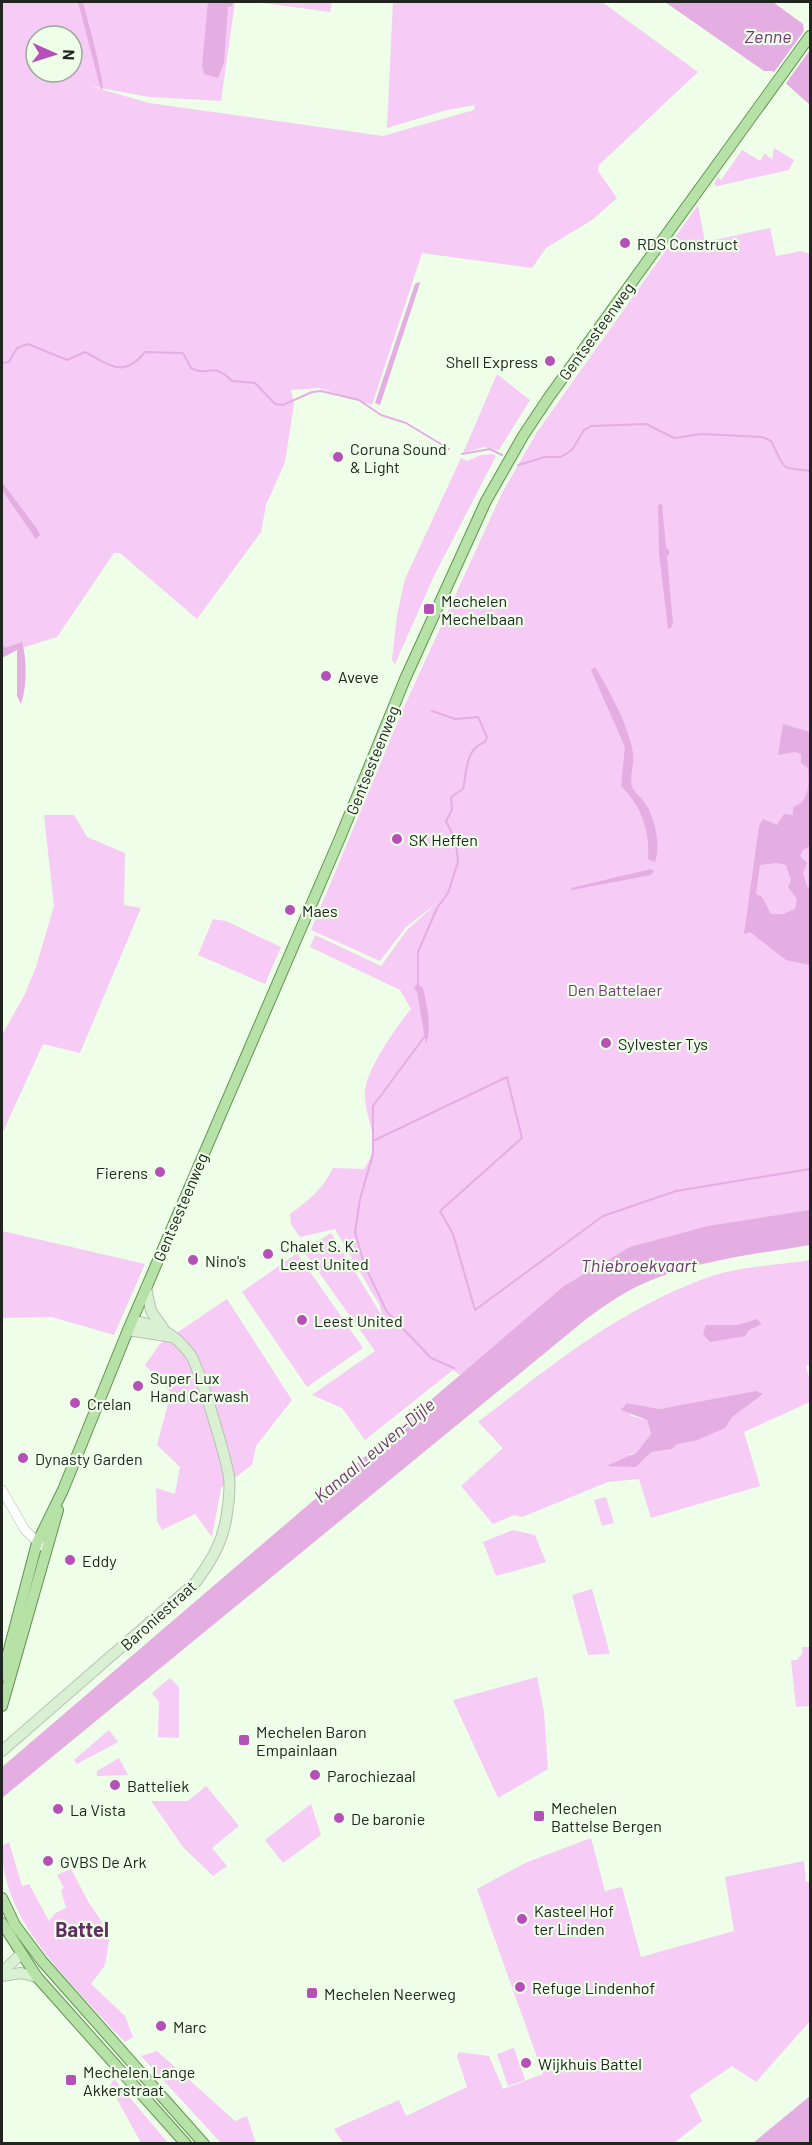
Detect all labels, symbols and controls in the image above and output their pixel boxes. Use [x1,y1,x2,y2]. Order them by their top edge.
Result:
north arrow [24,24,84,84]
water label: Zenne [745,25,791,47]
text: N [60,49,79,61]
place label: RDS Construct [637,234,738,253]
marker: RDS Construct [618,236,632,250]
street label: Gentsesteenweg [554,278,638,384]
place label: Shell Express [446,352,538,371]
marker: Shell Express [543,354,557,368]
place label: Coruna Sound & Light [350,439,447,476]
marker: Coruna Sound & Light [331,450,345,464]
place label: Mechelen Mechelbaan [441,591,524,628]
marker: Mechelen Mechelbaan [422,602,436,616]
place label: Aveve [338,667,379,686]
marker: Aveve [319,669,333,683]
street label: Gentsesteenweg [341,703,403,817]
place label: SK Heffen [409,830,478,849]
marker: SK Heffen [390,832,404,846]
place label: Maes [302,901,338,920]
marker: Maes [283,903,297,917]
park label: Den Battelaer [568,980,662,999]
place label: Sylvester Tys [618,1034,708,1053]
marker: Sylvester Tys [599,1036,613,1050]
street label: Gentsesteenweg [149,1150,211,1264]
place label: Fierens [96,1163,148,1182]
marker: Fierens [153,1165,167,1179]
place label: Chalet S. K. Leest United [280,1236,369,1273]
marker: Chalet S. K. Leest United [261,1247,275,1261]
place label: Nino's [205,1251,246,1270]
marker: Nino's [186,1253,200,1267]
water label: Thiebroekvaart [581,1254,698,1276]
place label: Leest United [314,1311,403,1330]
marker: Leest United [295,1313,309,1327]
place label: Super Lux Hand Carwash [150,1368,249,1405]
marker: Super Lux Hand Carwash [131,1379,145,1393]
water label: Kanaal Leuven-Dijle [309,1393,439,1507]
place label: Crelan [87,1394,131,1413]
marker: Crelan [68,1396,82,1410]
place label: Dynasty Garden [35,1449,143,1468]
marker: Dynasty Garden [16,1451,30,1465]
place label: Eddy [82,1551,117,1570]
marker: Eddy [63,1553,77,1567]
street label: Baroniestraat [116,1576,200,1654]
place label: Mechelen Baron Empainlaan [256,1722,367,1759]
marker: Mechelen Baron Empainlaan [237,1733,251,1747]
place label: Parochiezaal [327,1766,416,1785]
marker: Parochiezaal [308,1768,322,1782]
place label: Batteliek [127,1776,189,1795]
marker: Batteliek [108,1778,122,1792]
place label: Mechelen Battelse Bergen [551,1798,662,1835]
place label: La Vista [70,1800,126,1819]
marker: La Vista [51,1802,65,1816]
place label: De baronie [351,1809,425,1828]
marker: Mechelen Battelse Bergen [532,1809,546,1823]
marker: De baronie [332,1811,346,1825]
place label: GVBS De Ark [60,1852,147,1871]
marker: GVBS De Ark [41,1854,55,1868]
place label: Kasteel Hof ter Linden [534,1901,614,1938]
marker: Kasteel Hof ter Linden [515,1912,529,1926]
district label: Battel [55,1917,109,1941]
place label: Refuge Lindenhof [532,1978,655,1997]
marker: Refuge Lindenhof [513,1980,527,1994]
place label: Mechelen Neerweg [324,1984,456,2003]
marker: Mechelen Neerweg [305,1986,319,2000]
place label: Marc [173,2017,207,2036]
marker: Marc [154,2019,168,2033]
place label: Wijkhuis Battel [538,2054,642,2073]
marker: Wijkhuis Battel [519,2056,533,2070]
place label: Mechelen Lange Akkerstraat [83,2062,195,2099]
marker: Mechelen Lange Akkerstraat [64,2073,78,2087]

